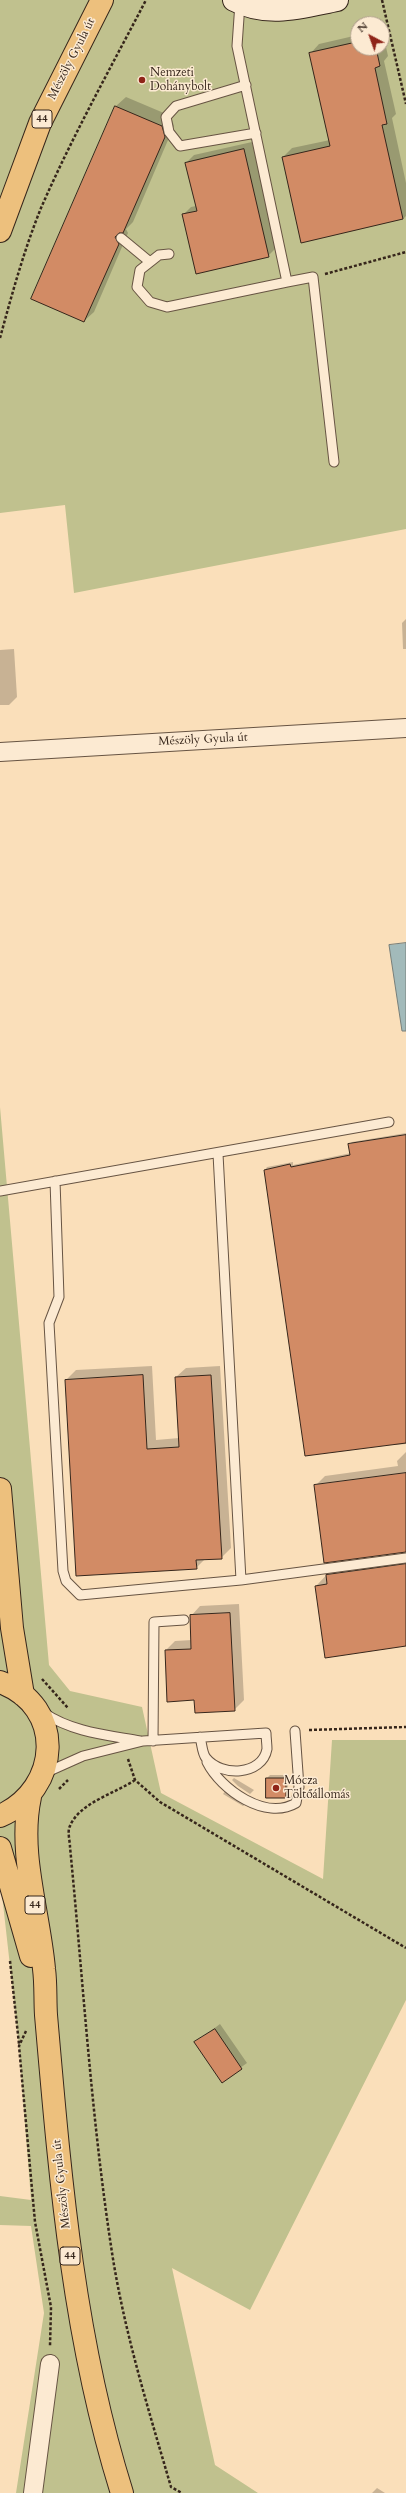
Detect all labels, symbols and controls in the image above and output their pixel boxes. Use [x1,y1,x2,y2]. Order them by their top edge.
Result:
street label: Mészöly Gyula út [45,16,99,102]
north arrow [350,16,390,56]
text: N [354,19,371,36]
place label: Nemzeti Dohánybolt [150,66,211,94]
marker: Nemzeti Dohánybolt [137,75,147,85]
road number: 44 [32,110,52,128]
street label: Mészöly Gyula út [158,730,248,750]
place label: Mócza Töltőállomás [284,1774,350,1802]
marker: Mócza Töltőállomás [271,1783,281,1793]
road number: 44 [25,1896,45,1914]
street label: Mészöly Gyula út [50,2139,74,2229]
road number: 44 [60,2247,80,2265]

